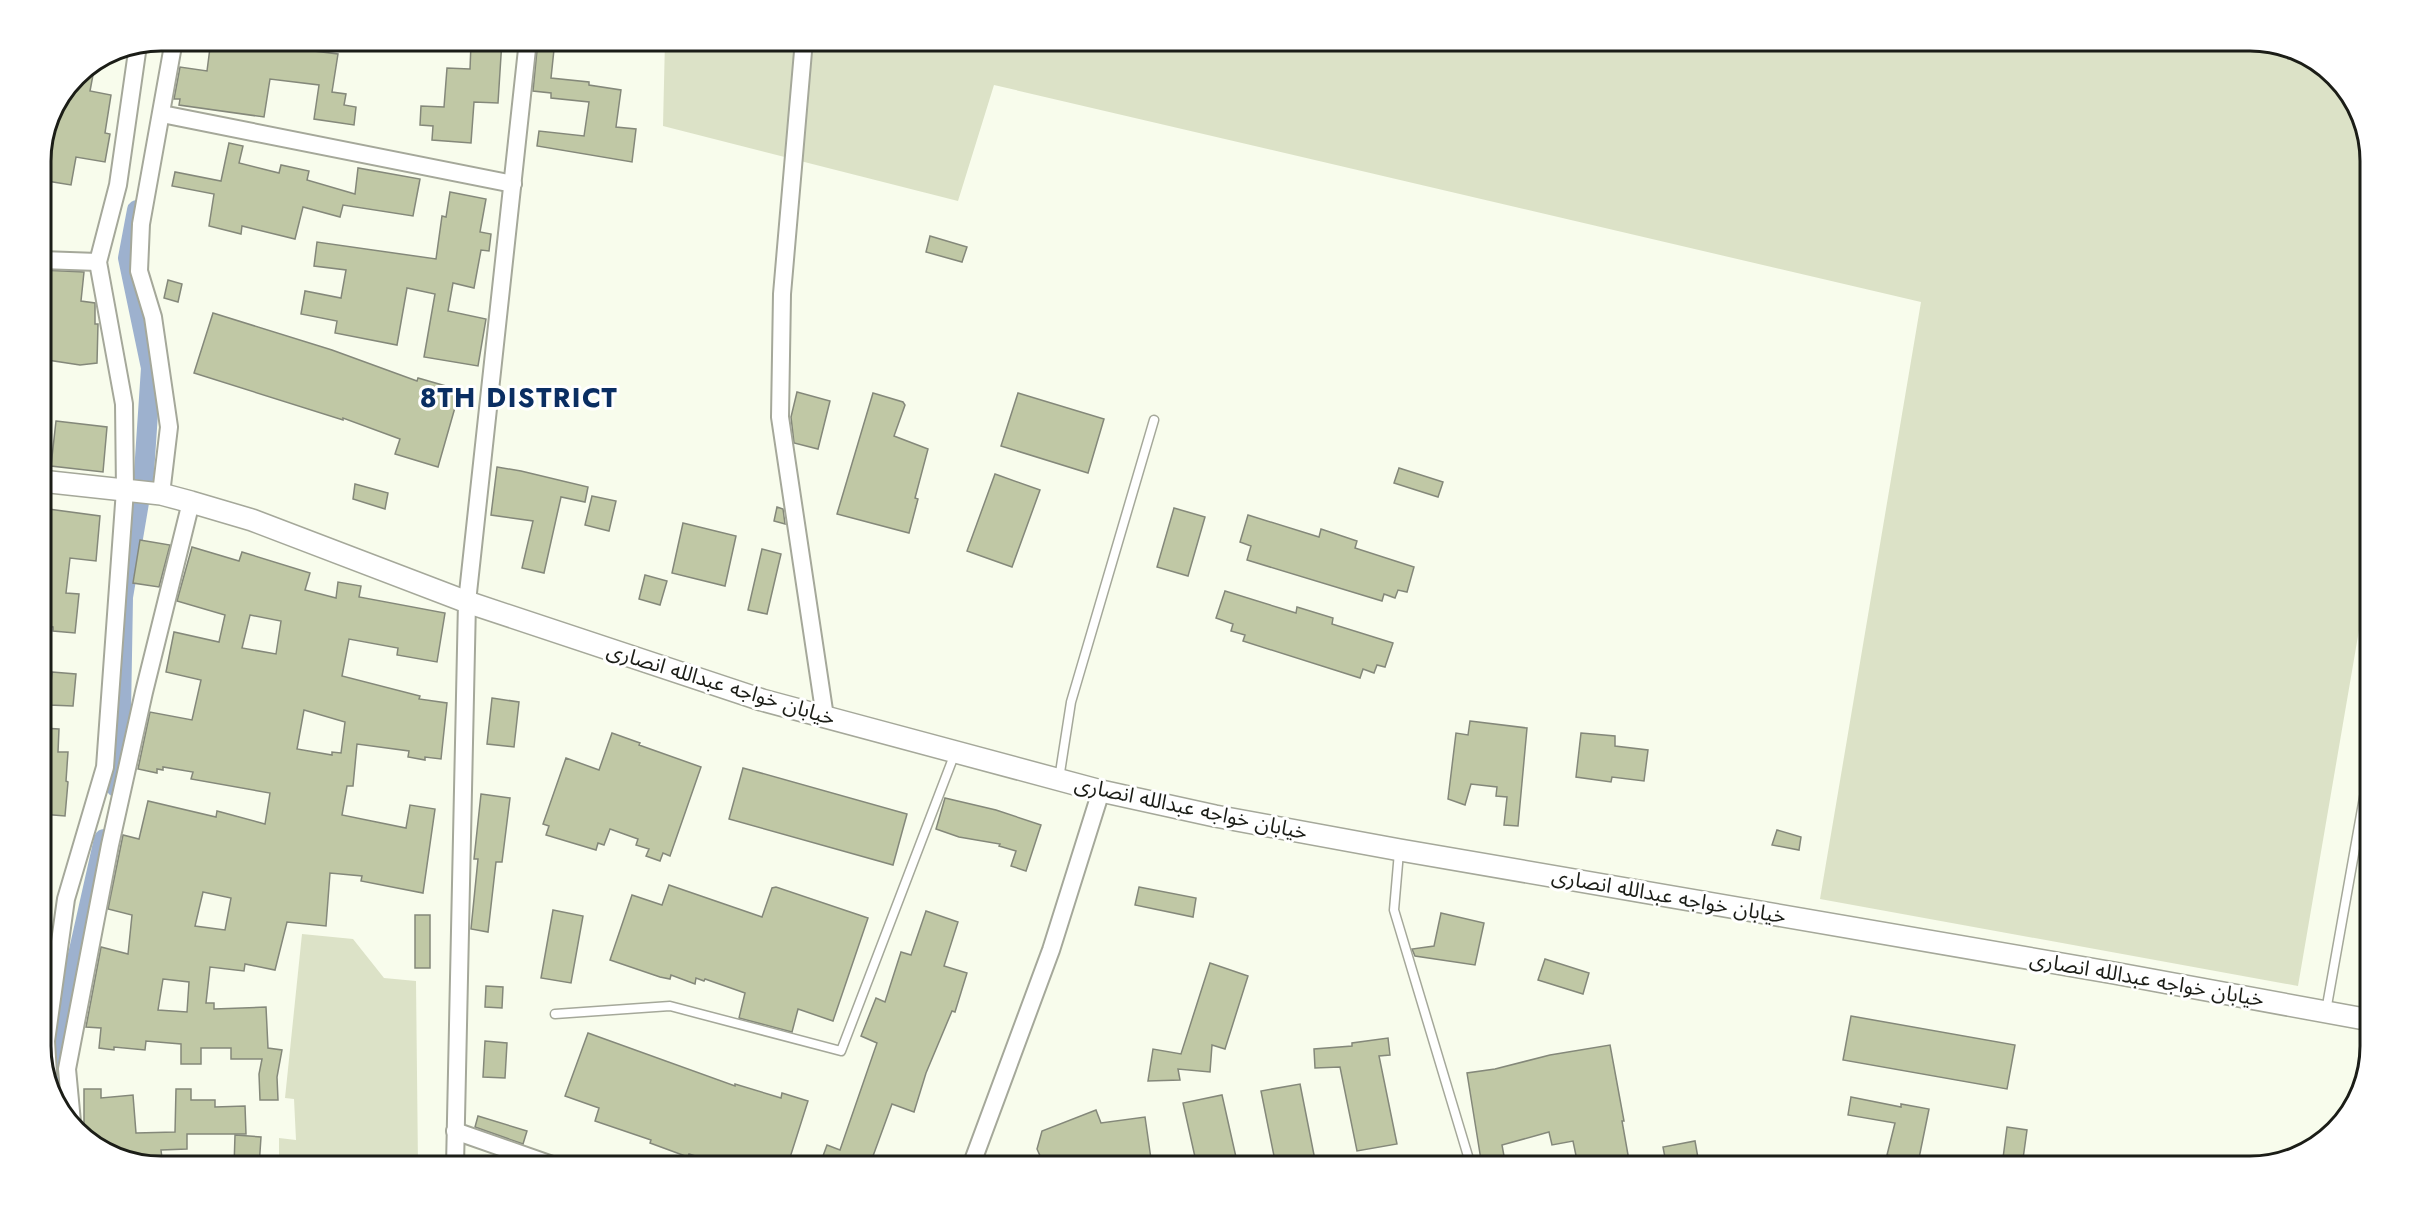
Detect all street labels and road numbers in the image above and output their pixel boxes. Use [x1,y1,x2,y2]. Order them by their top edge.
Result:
street label: خیابان خواجه عبدالله انصاری [603,635,839,733]
street label: خیابان خواجه عبدالله انصاری [1072,769,1310,847]
street label: خیابان خواجه عبدالله انصاری [1549,861,1789,931]
street label: خیابان خواجه عبدالله انصاری [2027,944,2267,1014]

